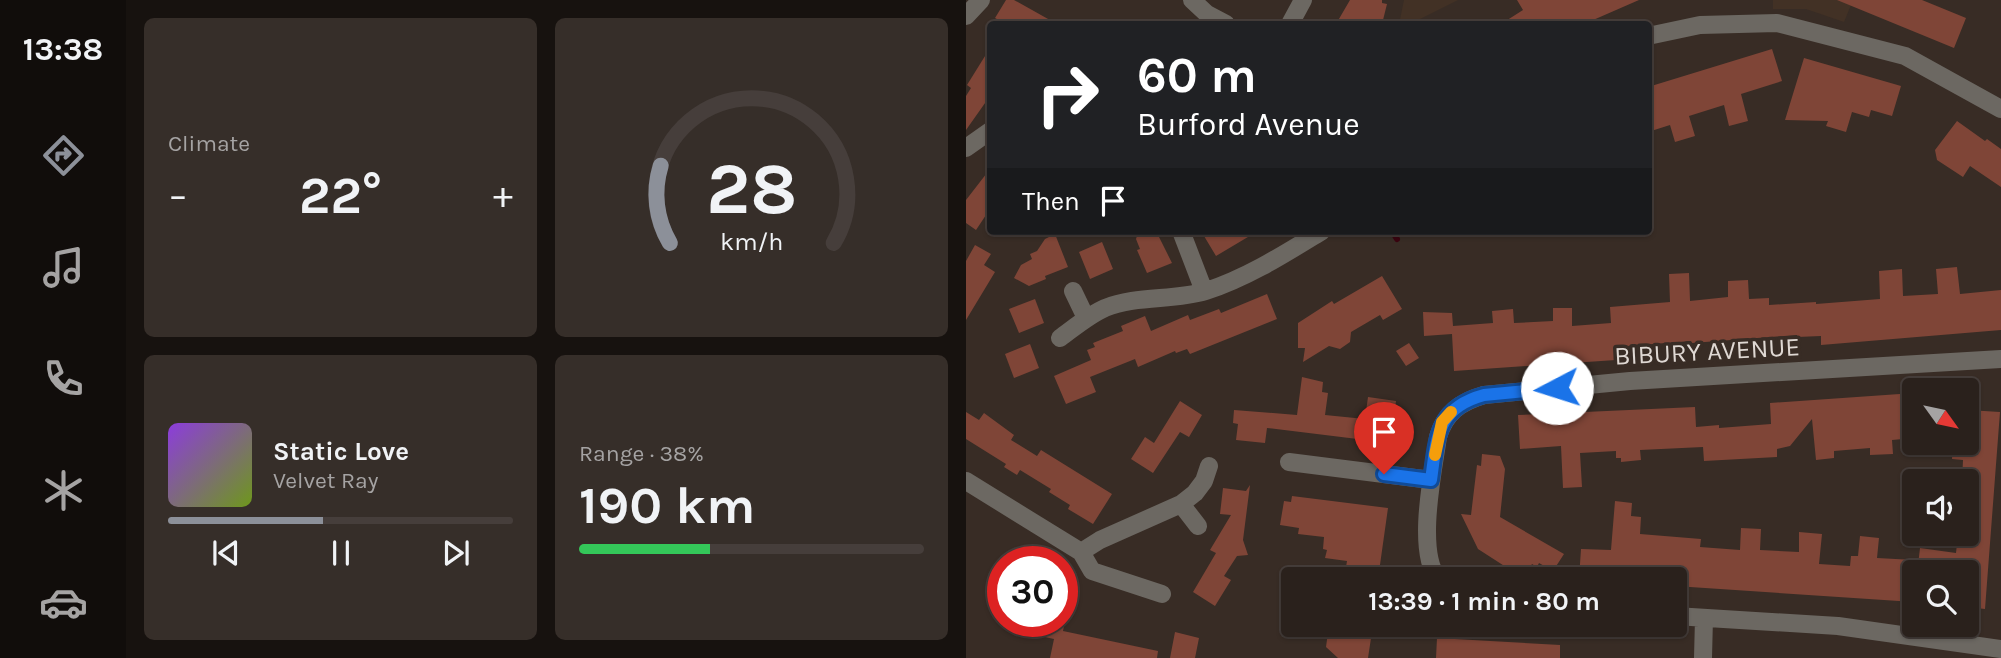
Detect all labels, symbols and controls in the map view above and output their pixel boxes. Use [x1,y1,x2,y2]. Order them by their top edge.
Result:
text: 13:38 [23,31,103,68]
text: 60 m [1137,47,1257,104]
icon: right [1022,49,1113,140]
text: Burford Avenue [1137,106,1360,143]
text: Climate [168,130,250,157]
icon: directions [39,131,88,180]
text: 28 [706,147,797,232]
text: 22° [299,165,382,226]
text: − [168,173,188,218]
text: + [493,173,513,218]
icon: arrive [1094,182,1132,220]
text: Then [1022,186,1080,217]
text: km/h [720,227,783,256]
icon: music [39,243,88,292]
street label: BIBURY AVENUE [1613,331,1801,372]
position arrow [1520,351,1594,425]
icon: phone [39,354,88,403]
north arrow [1902,378,1979,455]
map controls [1902,378,1979,637]
pin [1354,402,1414,474]
icon: arrive [1365,413,1403,451]
text: Static Love [273,436,409,467]
text: Range · 38% [579,440,704,467]
icon: climate [39,466,88,515]
text: Velvet Ray [273,467,378,494]
button: sound [1902,469,1979,546]
text: 190 km [579,475,755,536]
icon: previous [207,534,245,572]
icon: pause [322,534,360,572]
icon: next [437,534,475,572]
speed limit sign: 30 [987,546,1078,637]
button: search [1902,560,1979,637]
icon: car [39,578,88,627]
text: 13:39 · 1 min · 80 m [1368,586,1600,617]

